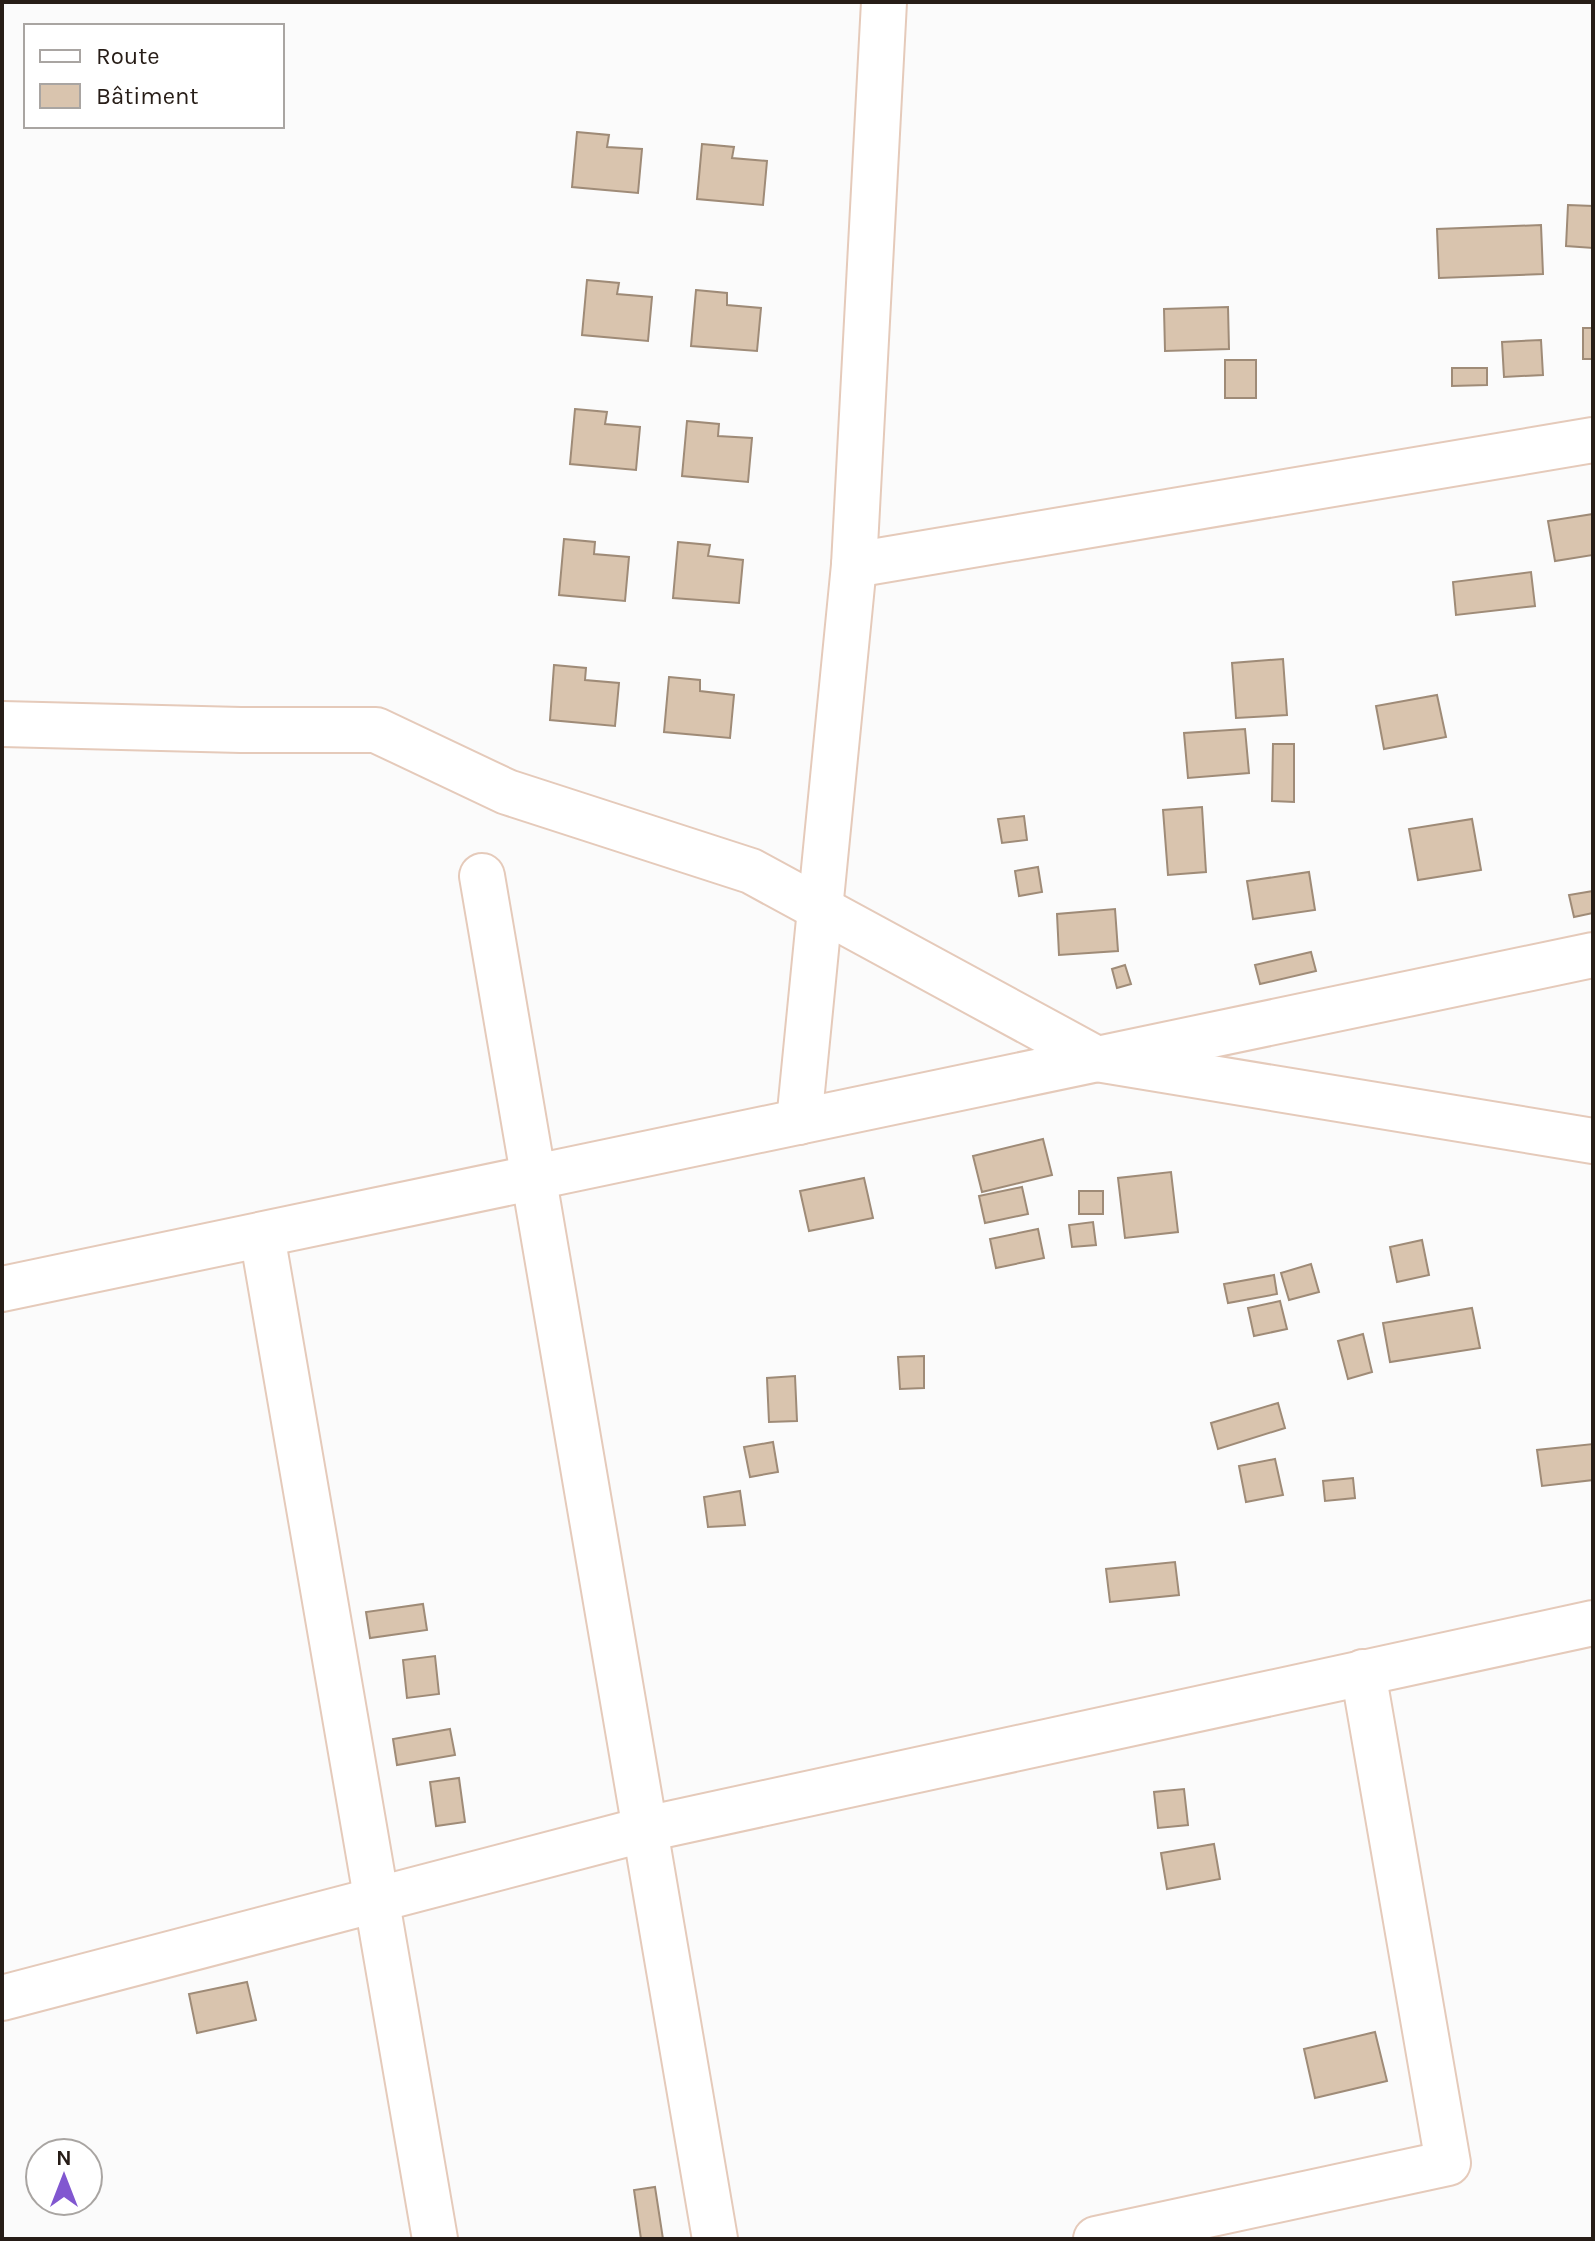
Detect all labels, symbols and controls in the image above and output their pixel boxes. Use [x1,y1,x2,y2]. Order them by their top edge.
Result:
legend [24,24,284,128]
text: Route [96,42,160,70]
text: Bâtiment [96,82,199,110]
north arrow [24,2137,104,2217]
text: N [56,2145,72,2171]

